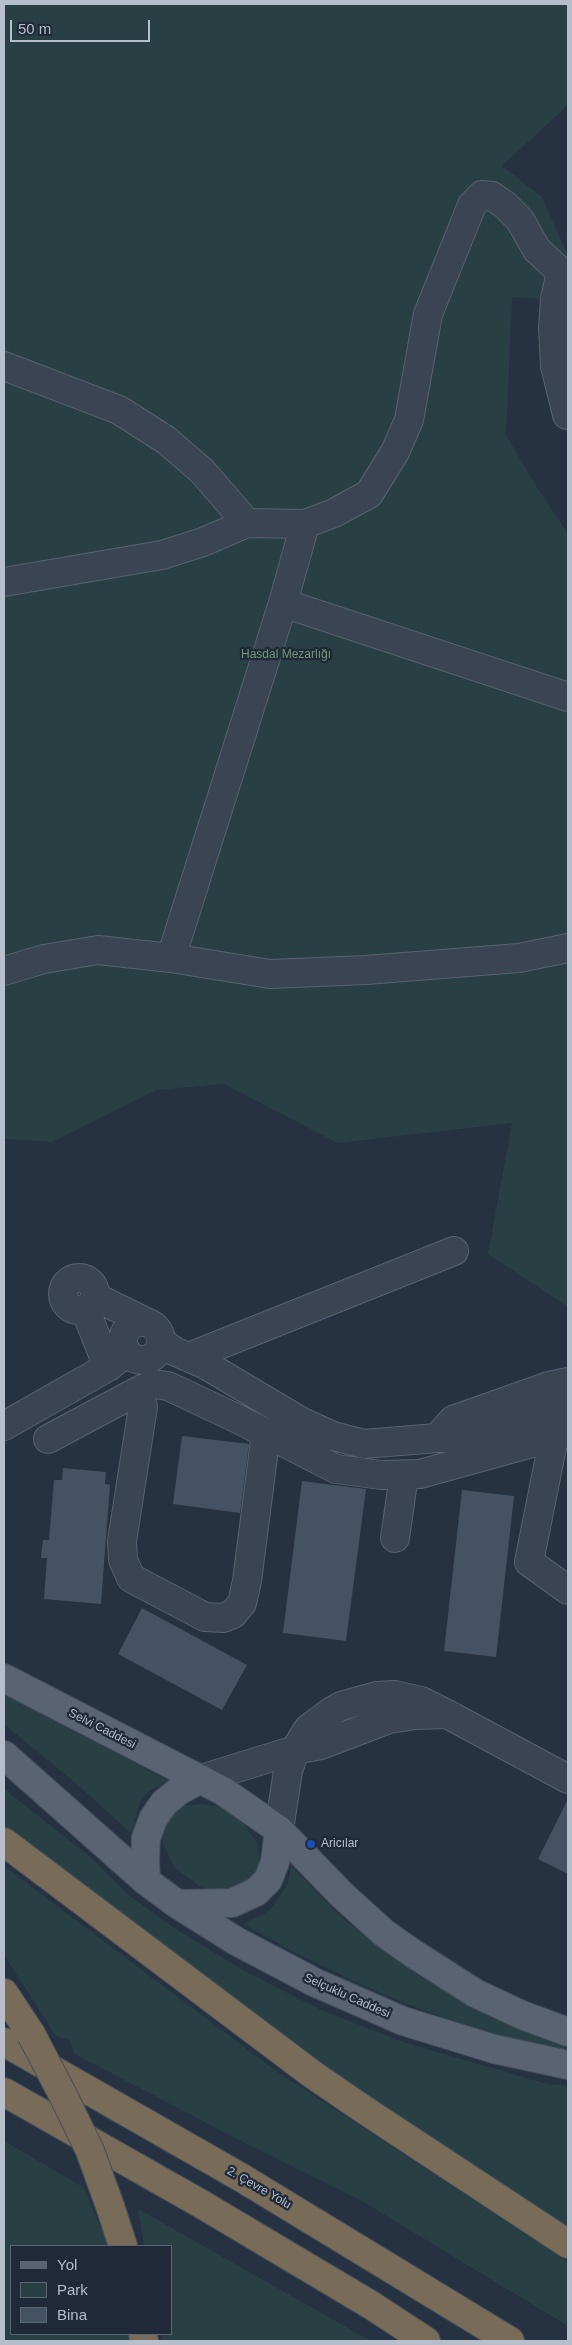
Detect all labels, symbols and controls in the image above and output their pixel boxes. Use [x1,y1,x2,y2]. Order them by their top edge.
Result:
scale bar [12,10,152,42]
text: 50 m [18,20,51,37]
park label: Hasdal Mezarlığı [241,648,331,662]
street label: Selvi Caddesi [66,1706,138,1752]
place label: Aricılar [321,1837,358,1851]
marker: Aricılar [305,1838,317,1850]
street label: Selçuklu Caddesi [302,1971,392,2021]
street label: 2. Çevre Yolu [224,2164,294,2212]
legend [10,2245,172,2335]
text: Yol [57,2256,77,2273]
text: Park [57,2281,88,2298]
text: Bina [57,2306,87,2323]

